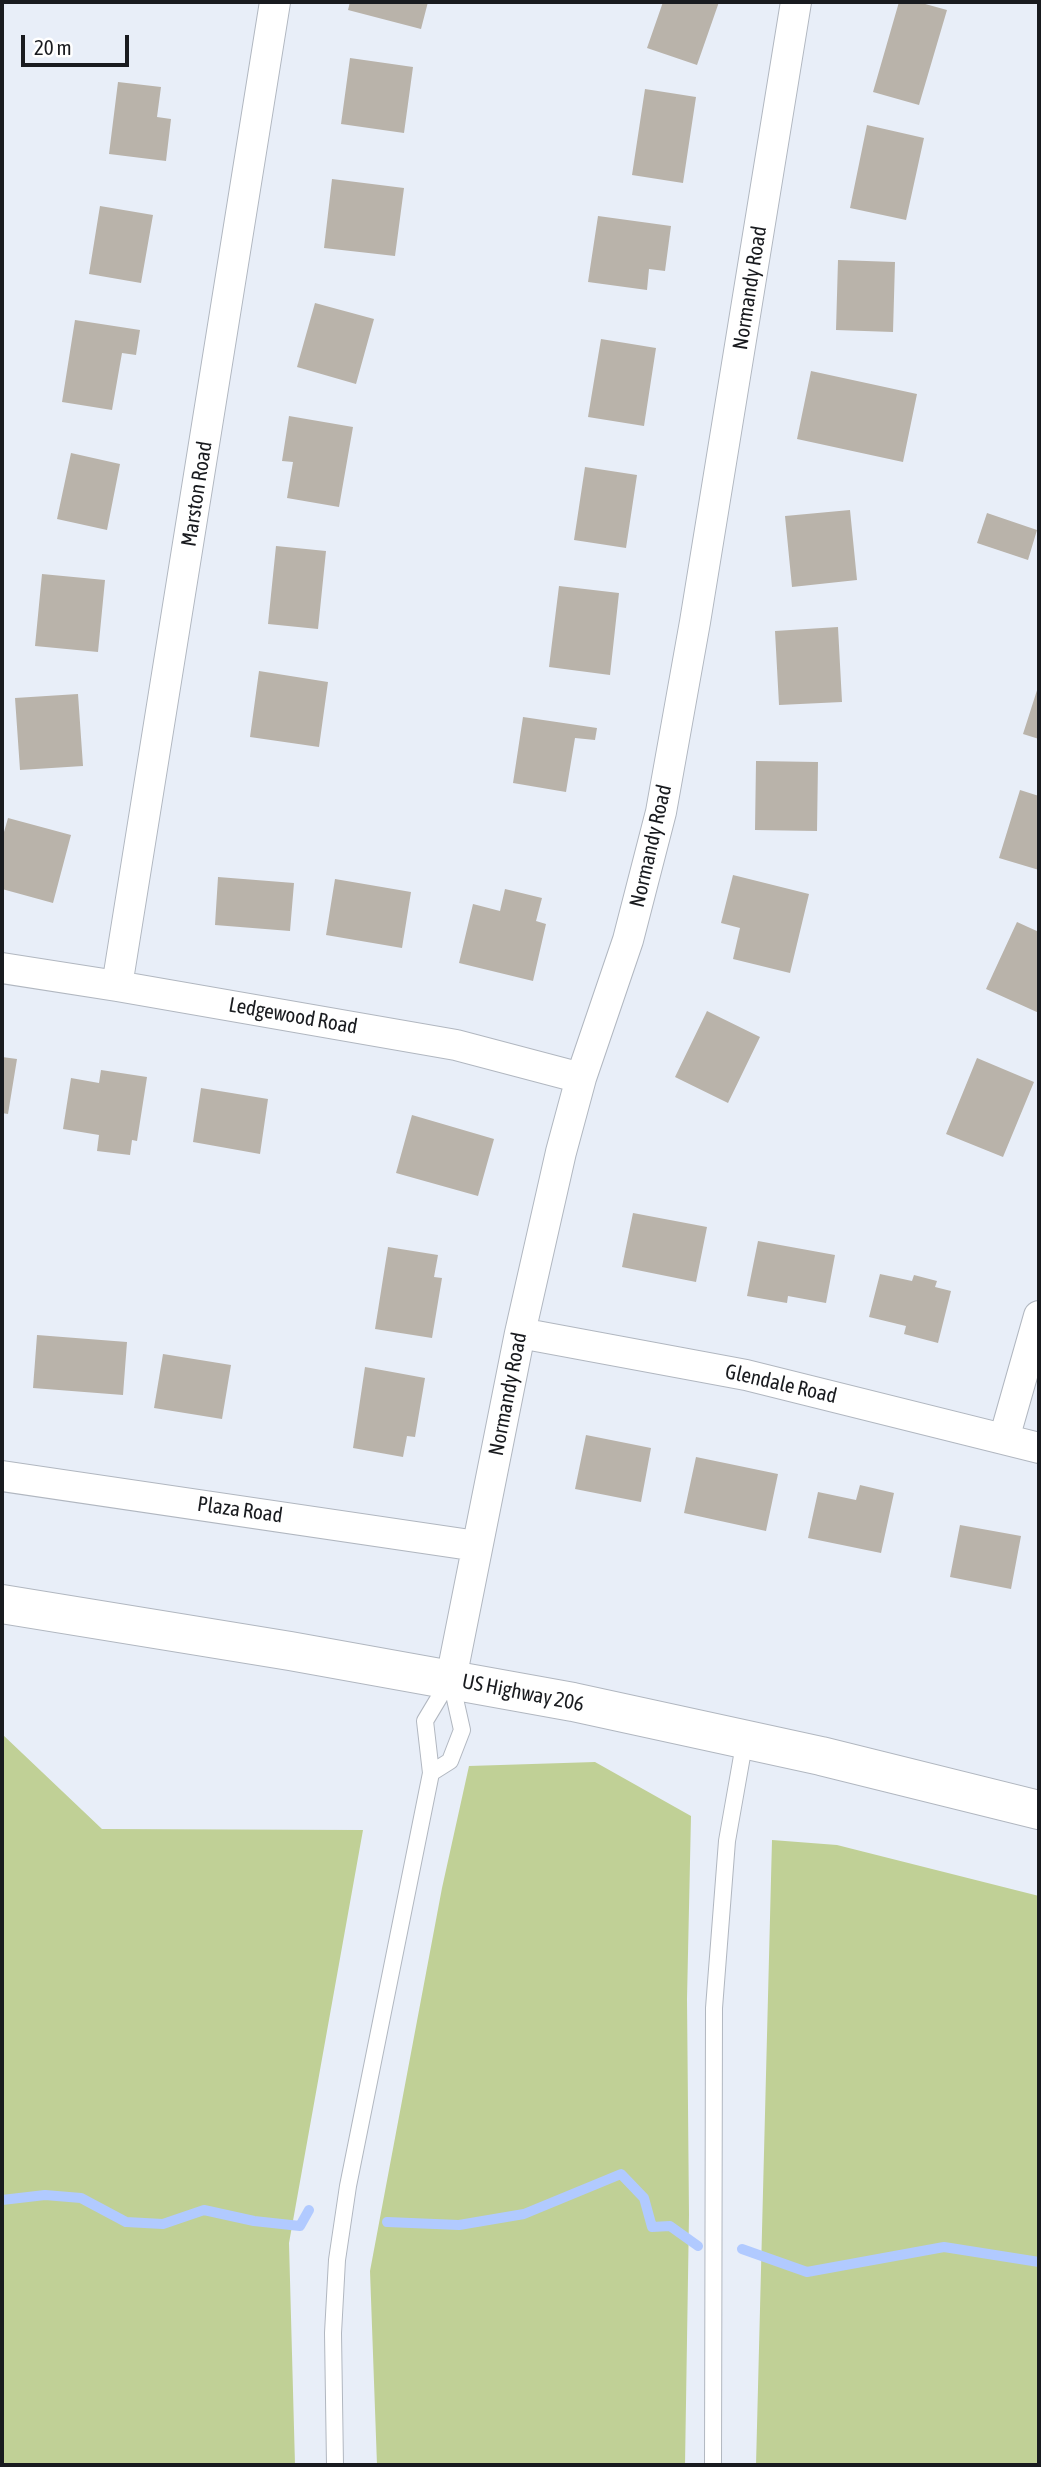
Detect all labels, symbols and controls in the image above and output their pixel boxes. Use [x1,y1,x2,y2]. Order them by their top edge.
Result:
scale bar [24,21,133,65]
text: 20 m [34,35,72,59]
street label: Normandy Road [728,224,772,352]
street label: Marston Road [176,440,218,548]
street label: Normandy Road [625,782,677,910]
street label: Ledgewood Road [227,992,359,1040]
street label: Normandy Road [484,1330,532,1458]
street label: Glendale Road [723,1359,839,1409]
street label: Plaza Road [196,1492,284,1528]
street label: US Highway 206 [460,1669,586,1717]

